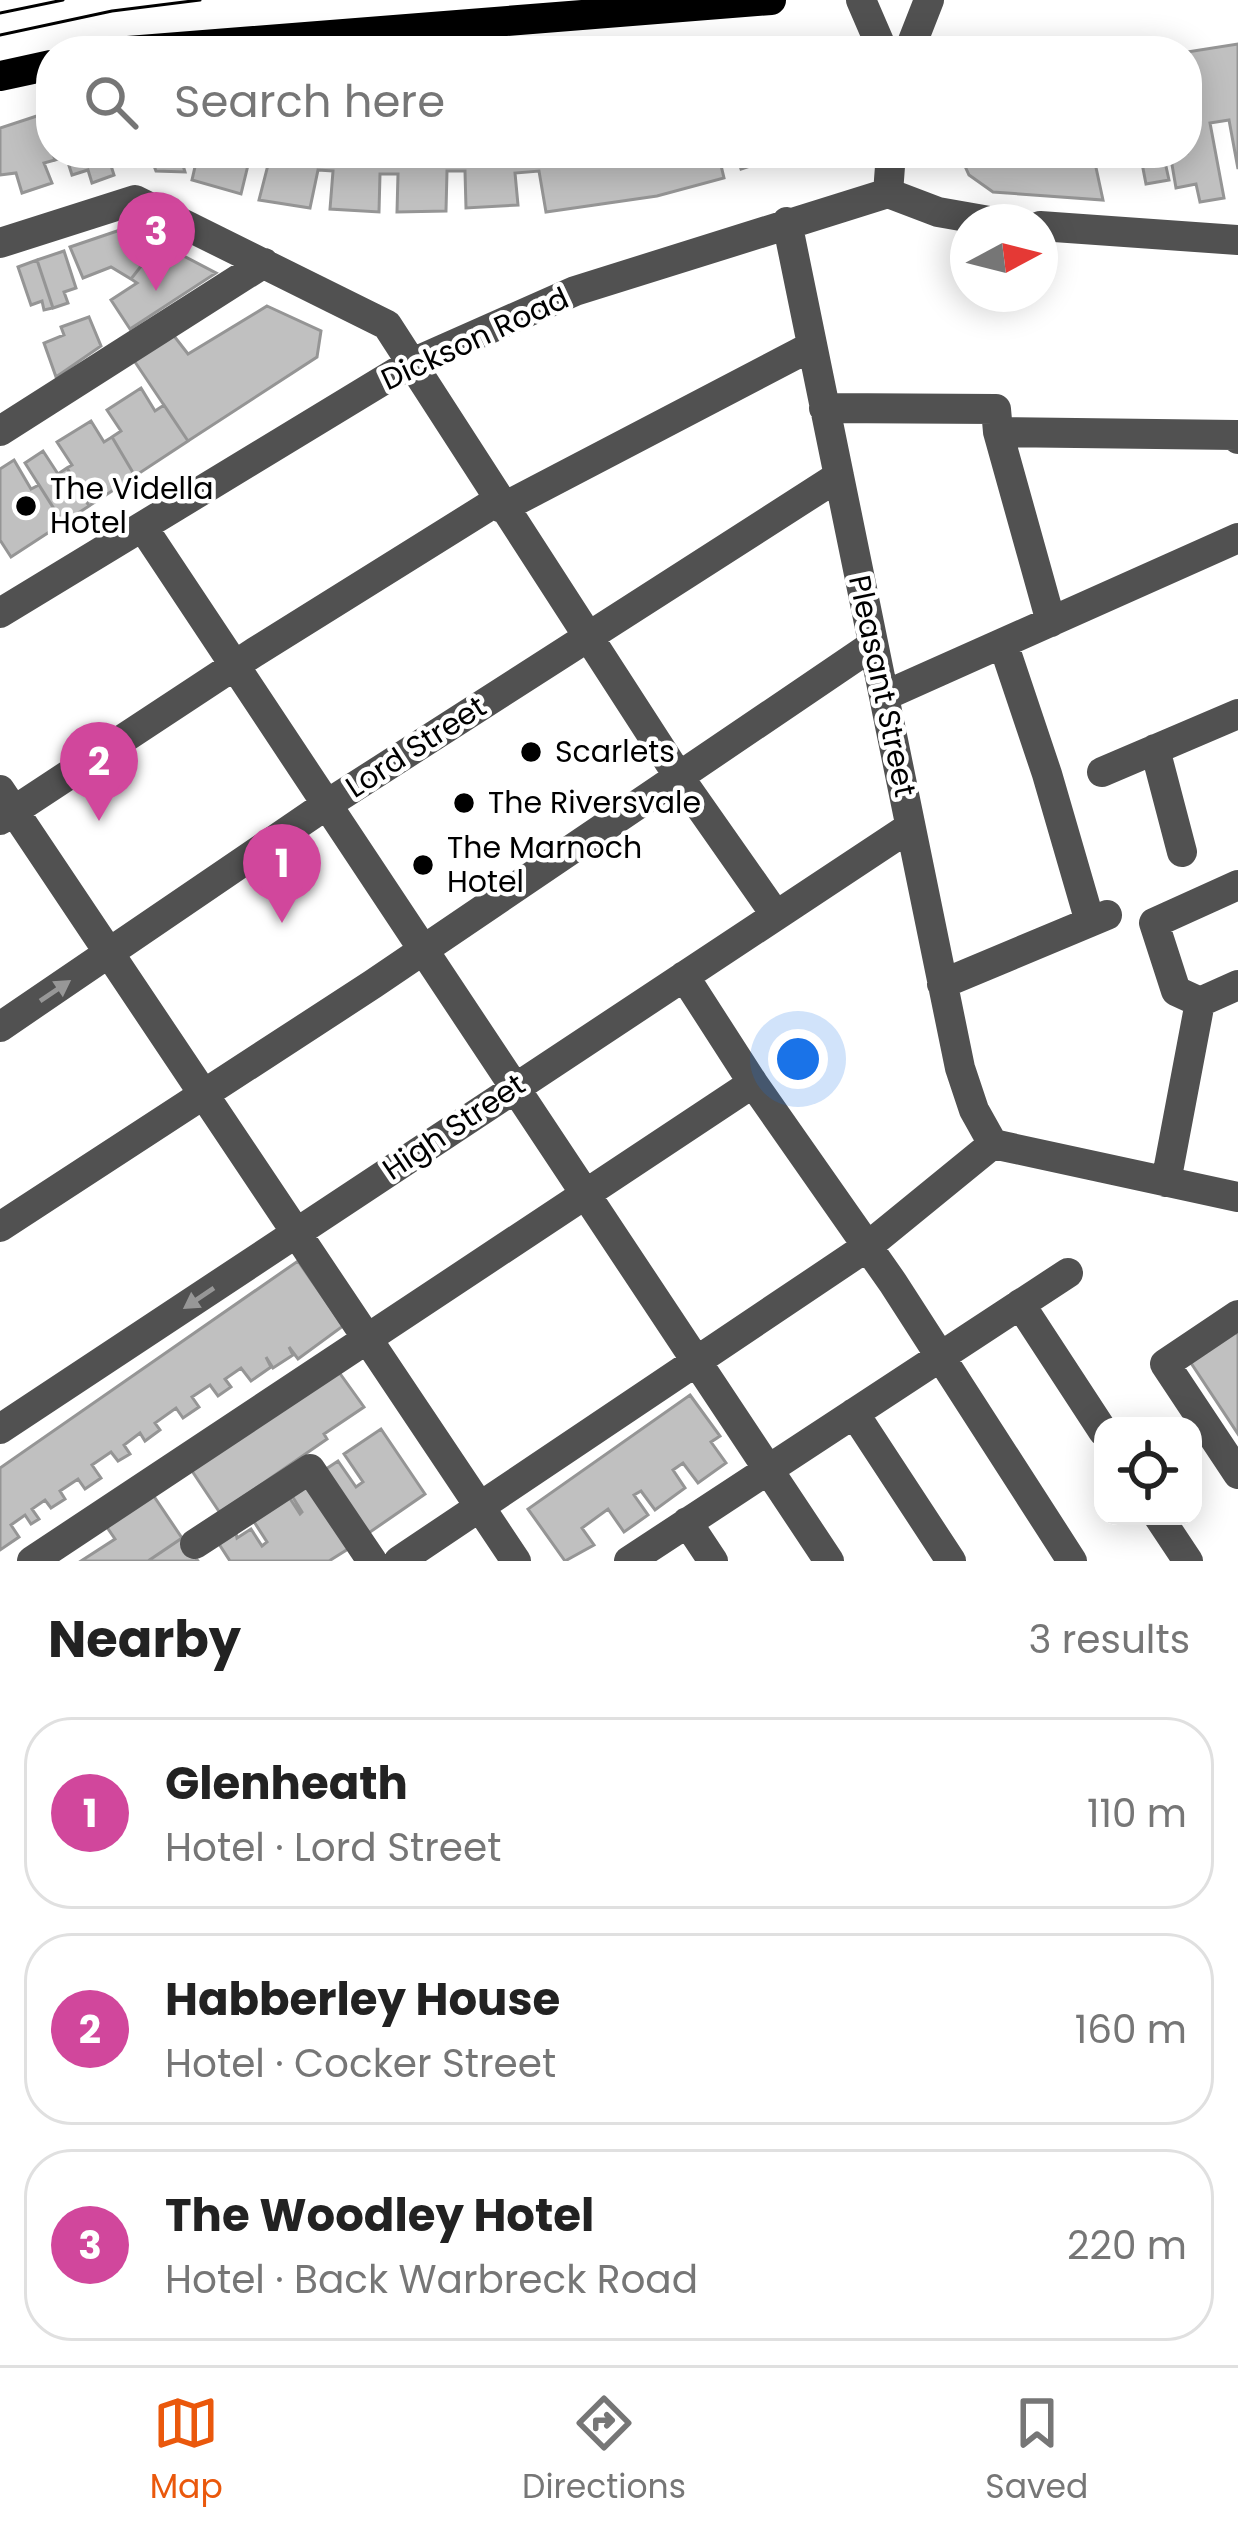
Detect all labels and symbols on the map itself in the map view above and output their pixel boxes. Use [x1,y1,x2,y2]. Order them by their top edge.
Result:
pin: 3 [117,192,195,291]
north arrow [950,204,1058,312]
street label: Dickson Road [374,276,576,401]
place label: The Vidella Hotel [50,467,214,544]
marker: The Vidella Hotel [13,493,39,519]
street label: Pleasant Street [838,571,927,801]
street label: Lord Street [337,685,494,808]
pin: 2 [60,722,138,821]
place label: Scarlets [555,730,675,773]
marker: Scarlets [518,739,544,765]
place label: The Riversvale [488,781,701,824]
marker: The Riversvale [451,790,477,816]
pin: 1 [243,824,321,923]
place label: The Marnoch Hotel [447,826,642,903]
marker: The Marnoch Hotel [410,852,436,878]
one-way arrow [38,980,71,1003]
your location [768,1029,828,1089]
street label: High Street [374,1063,534,1190]
one-way arrow [182,1286,215,1308]

